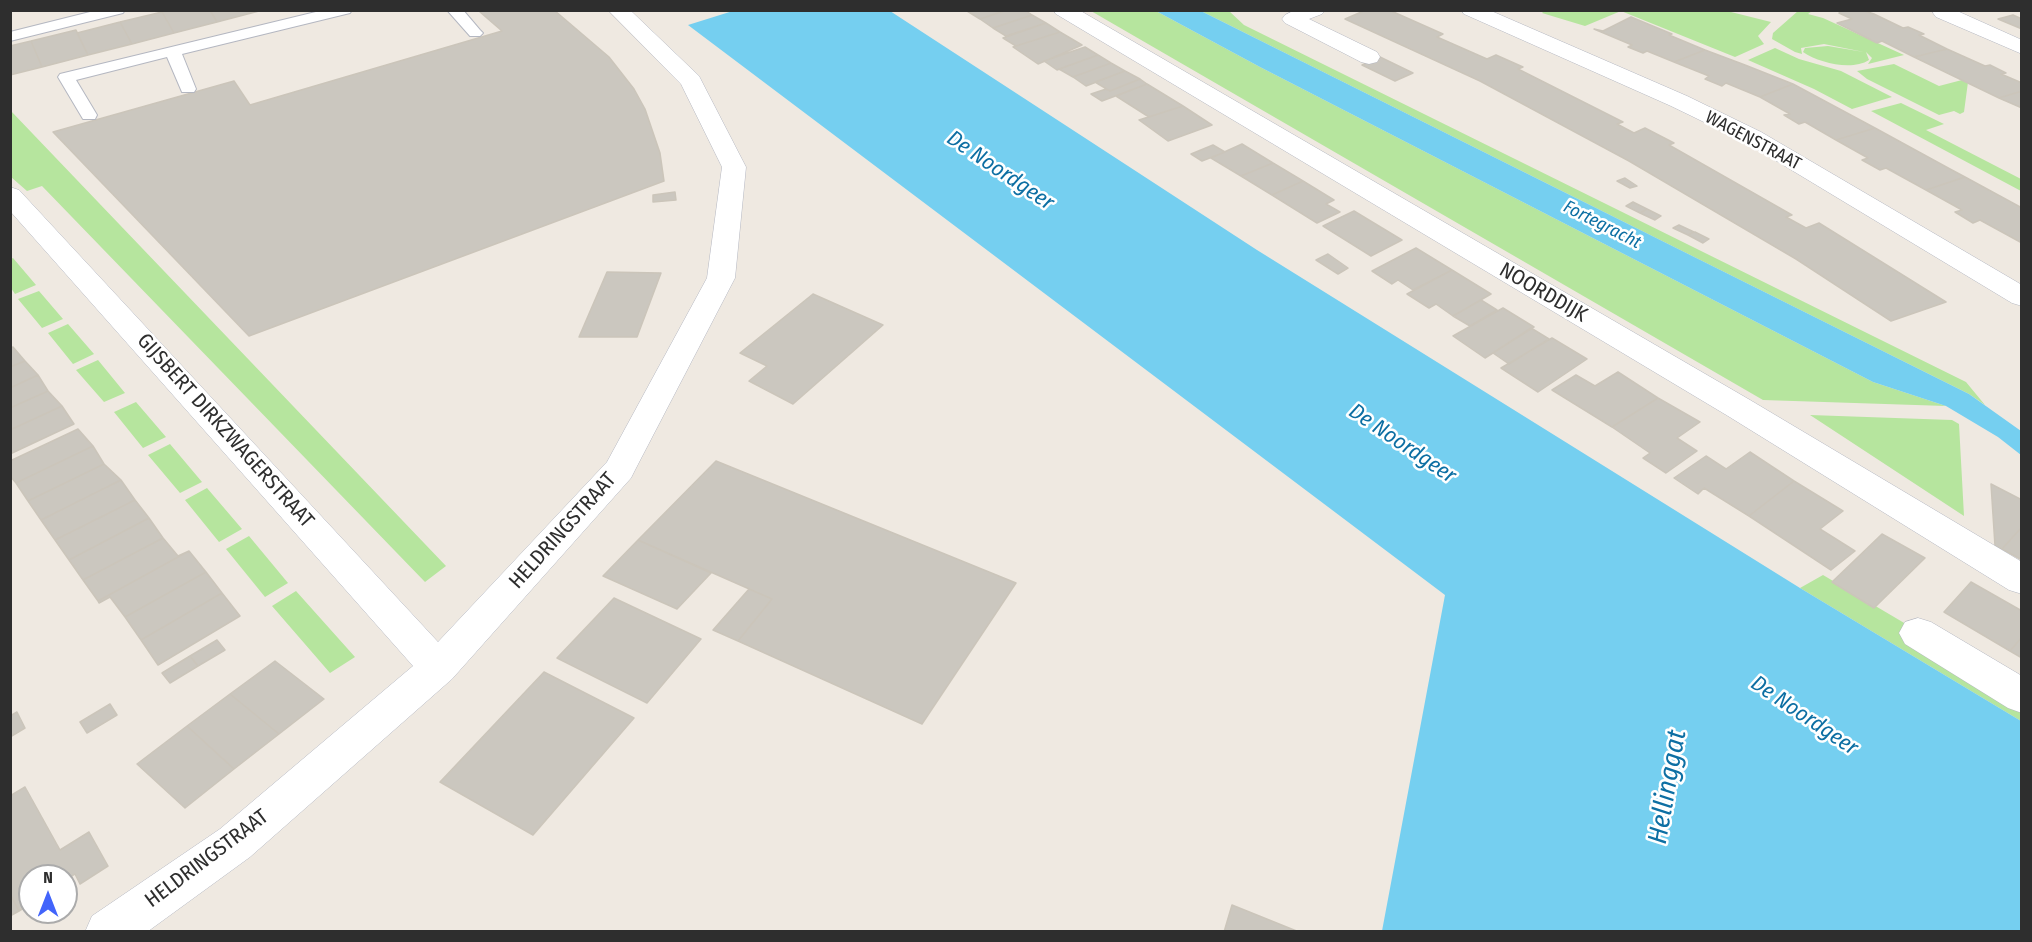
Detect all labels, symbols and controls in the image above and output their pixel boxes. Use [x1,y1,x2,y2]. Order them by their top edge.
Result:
street label: WAGENSTRAAT [1701,107,1805,175]
water label: De Noordgeer [941,126,1059,216]
water label: Fortegracht [1560,196,1644,254]
street label: NOORDDIJK [1495,258,1591,328]
street label: GIJSBERT DIRKZWAGERSTRAAT [131,329,319,533]
water label: De Noordgeer [1343,399,1461,489]
street label: HELDRINGSTRAAT [504,468,622,594]
water label: De Noordgeer [1745,671,1863,761]
water label: Hellinggat [1642,727,1694,847]
street label: HELDRINGSTRAAT [140,804,274,914]
north arrow [18,864,78,924]
text: N [43,868,53,887]

